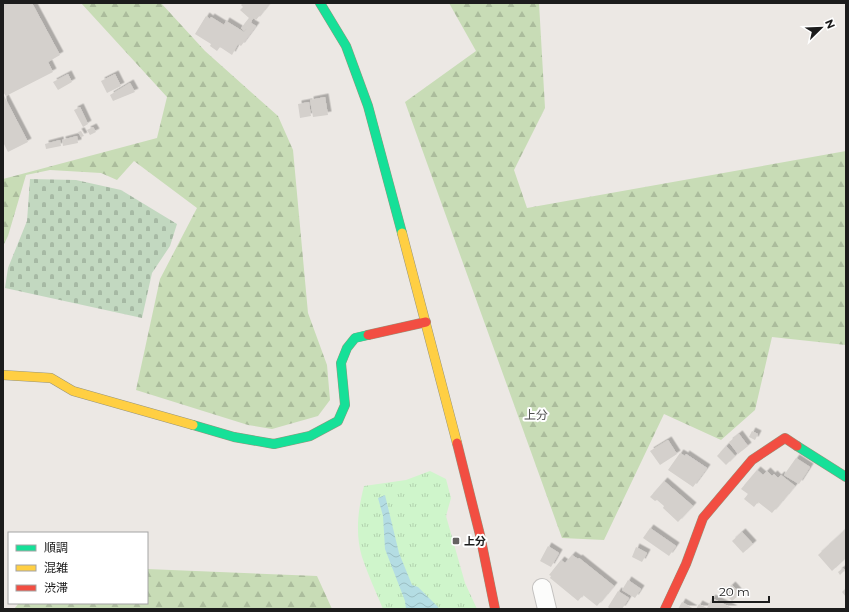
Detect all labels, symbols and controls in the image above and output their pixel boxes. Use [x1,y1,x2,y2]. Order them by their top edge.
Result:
north arrow [801,8,841,48]
text: N [822,17,838,31]
district label: 上分 [524,407,548,422]
legend [8,532,148,604]
place label: 上分 [464,534,486,548]
marker: 上分 [451,536,461,546]
text: 順調 [44,540,68,555]
text: 混雑 [44,560,68,575]
scale bar [713,578,769,604]
text: 渋滞 [44,580,68,595]
text: 20 m [719,584,750,599]

